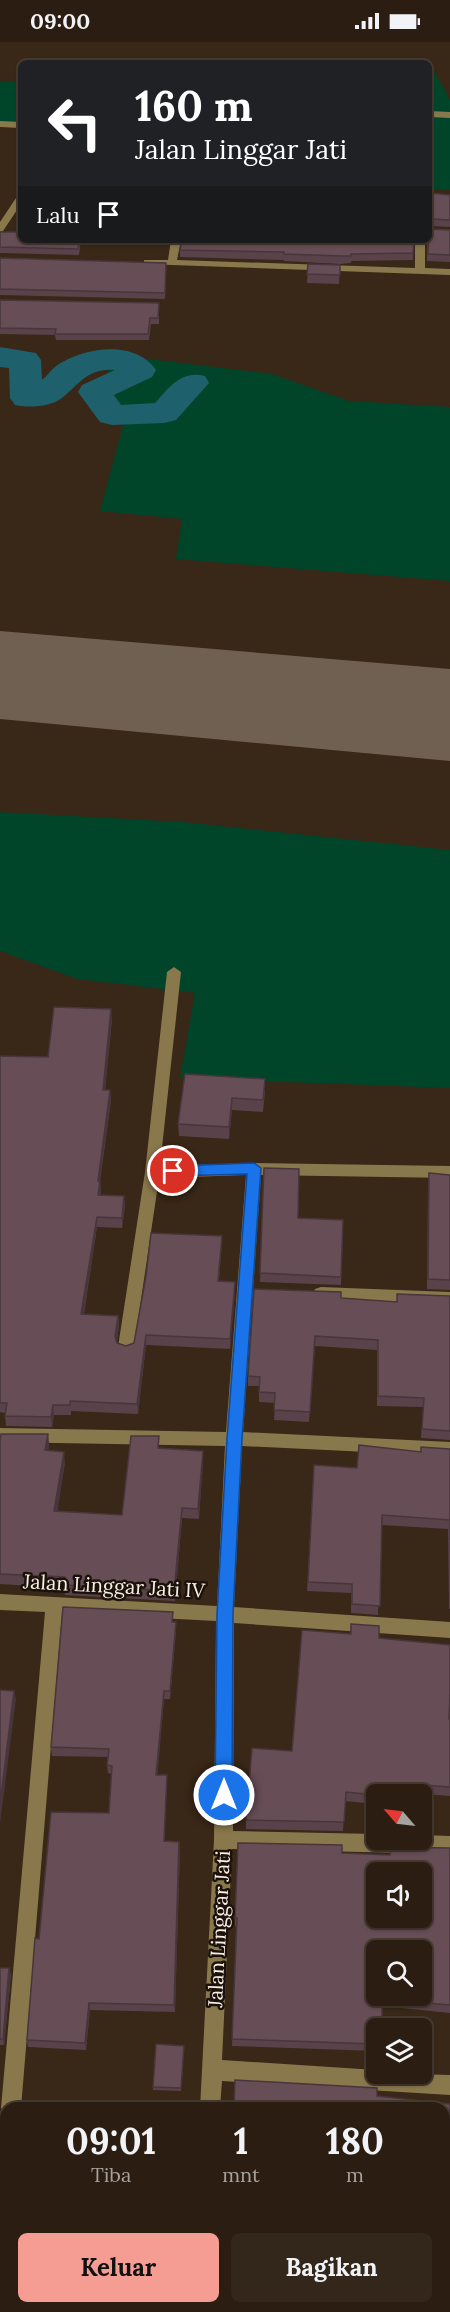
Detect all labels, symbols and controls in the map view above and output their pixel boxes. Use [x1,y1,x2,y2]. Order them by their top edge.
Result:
text: 09:00 [30,7,90,35]
text: 160 m [135,79,253,133]
icon: left [36,84,114,162]
text: Jalan Linggar Jati [135,132,347,166]
icon: arrive [92,198,125,231]
text: Lalu [36,201,80,229]
pin [147,1145,198,1196]
icon: arrive [156,1154,189,1187]
street label: Jalan Linggar Jati IV [21,1568,207,1603]
position arrow [192,1763,256,1827]
north arrow [366,1784,432,1850]
map controls [366,1784,432,2084]
street label: Jalan Linggar Jati [202,1850,235,2009]
button: sound [366,1862,432,1928]
button: search [366,1940,432,2006]
button: layers [366,2018,432,2084]
text: 09:01 [66,2118,156,2164]
text: 1 [234,2118,248,2164]
text: 180 [326,2118,384,2164]
text: Tiba [91,2162,131,2187]
text: mnt [222,2162,260,2187]
text: m [346,2162,364,2187]
button: Keluar [18,2233,219,2302]
button: Bagikan [231,2233,432,2302]

